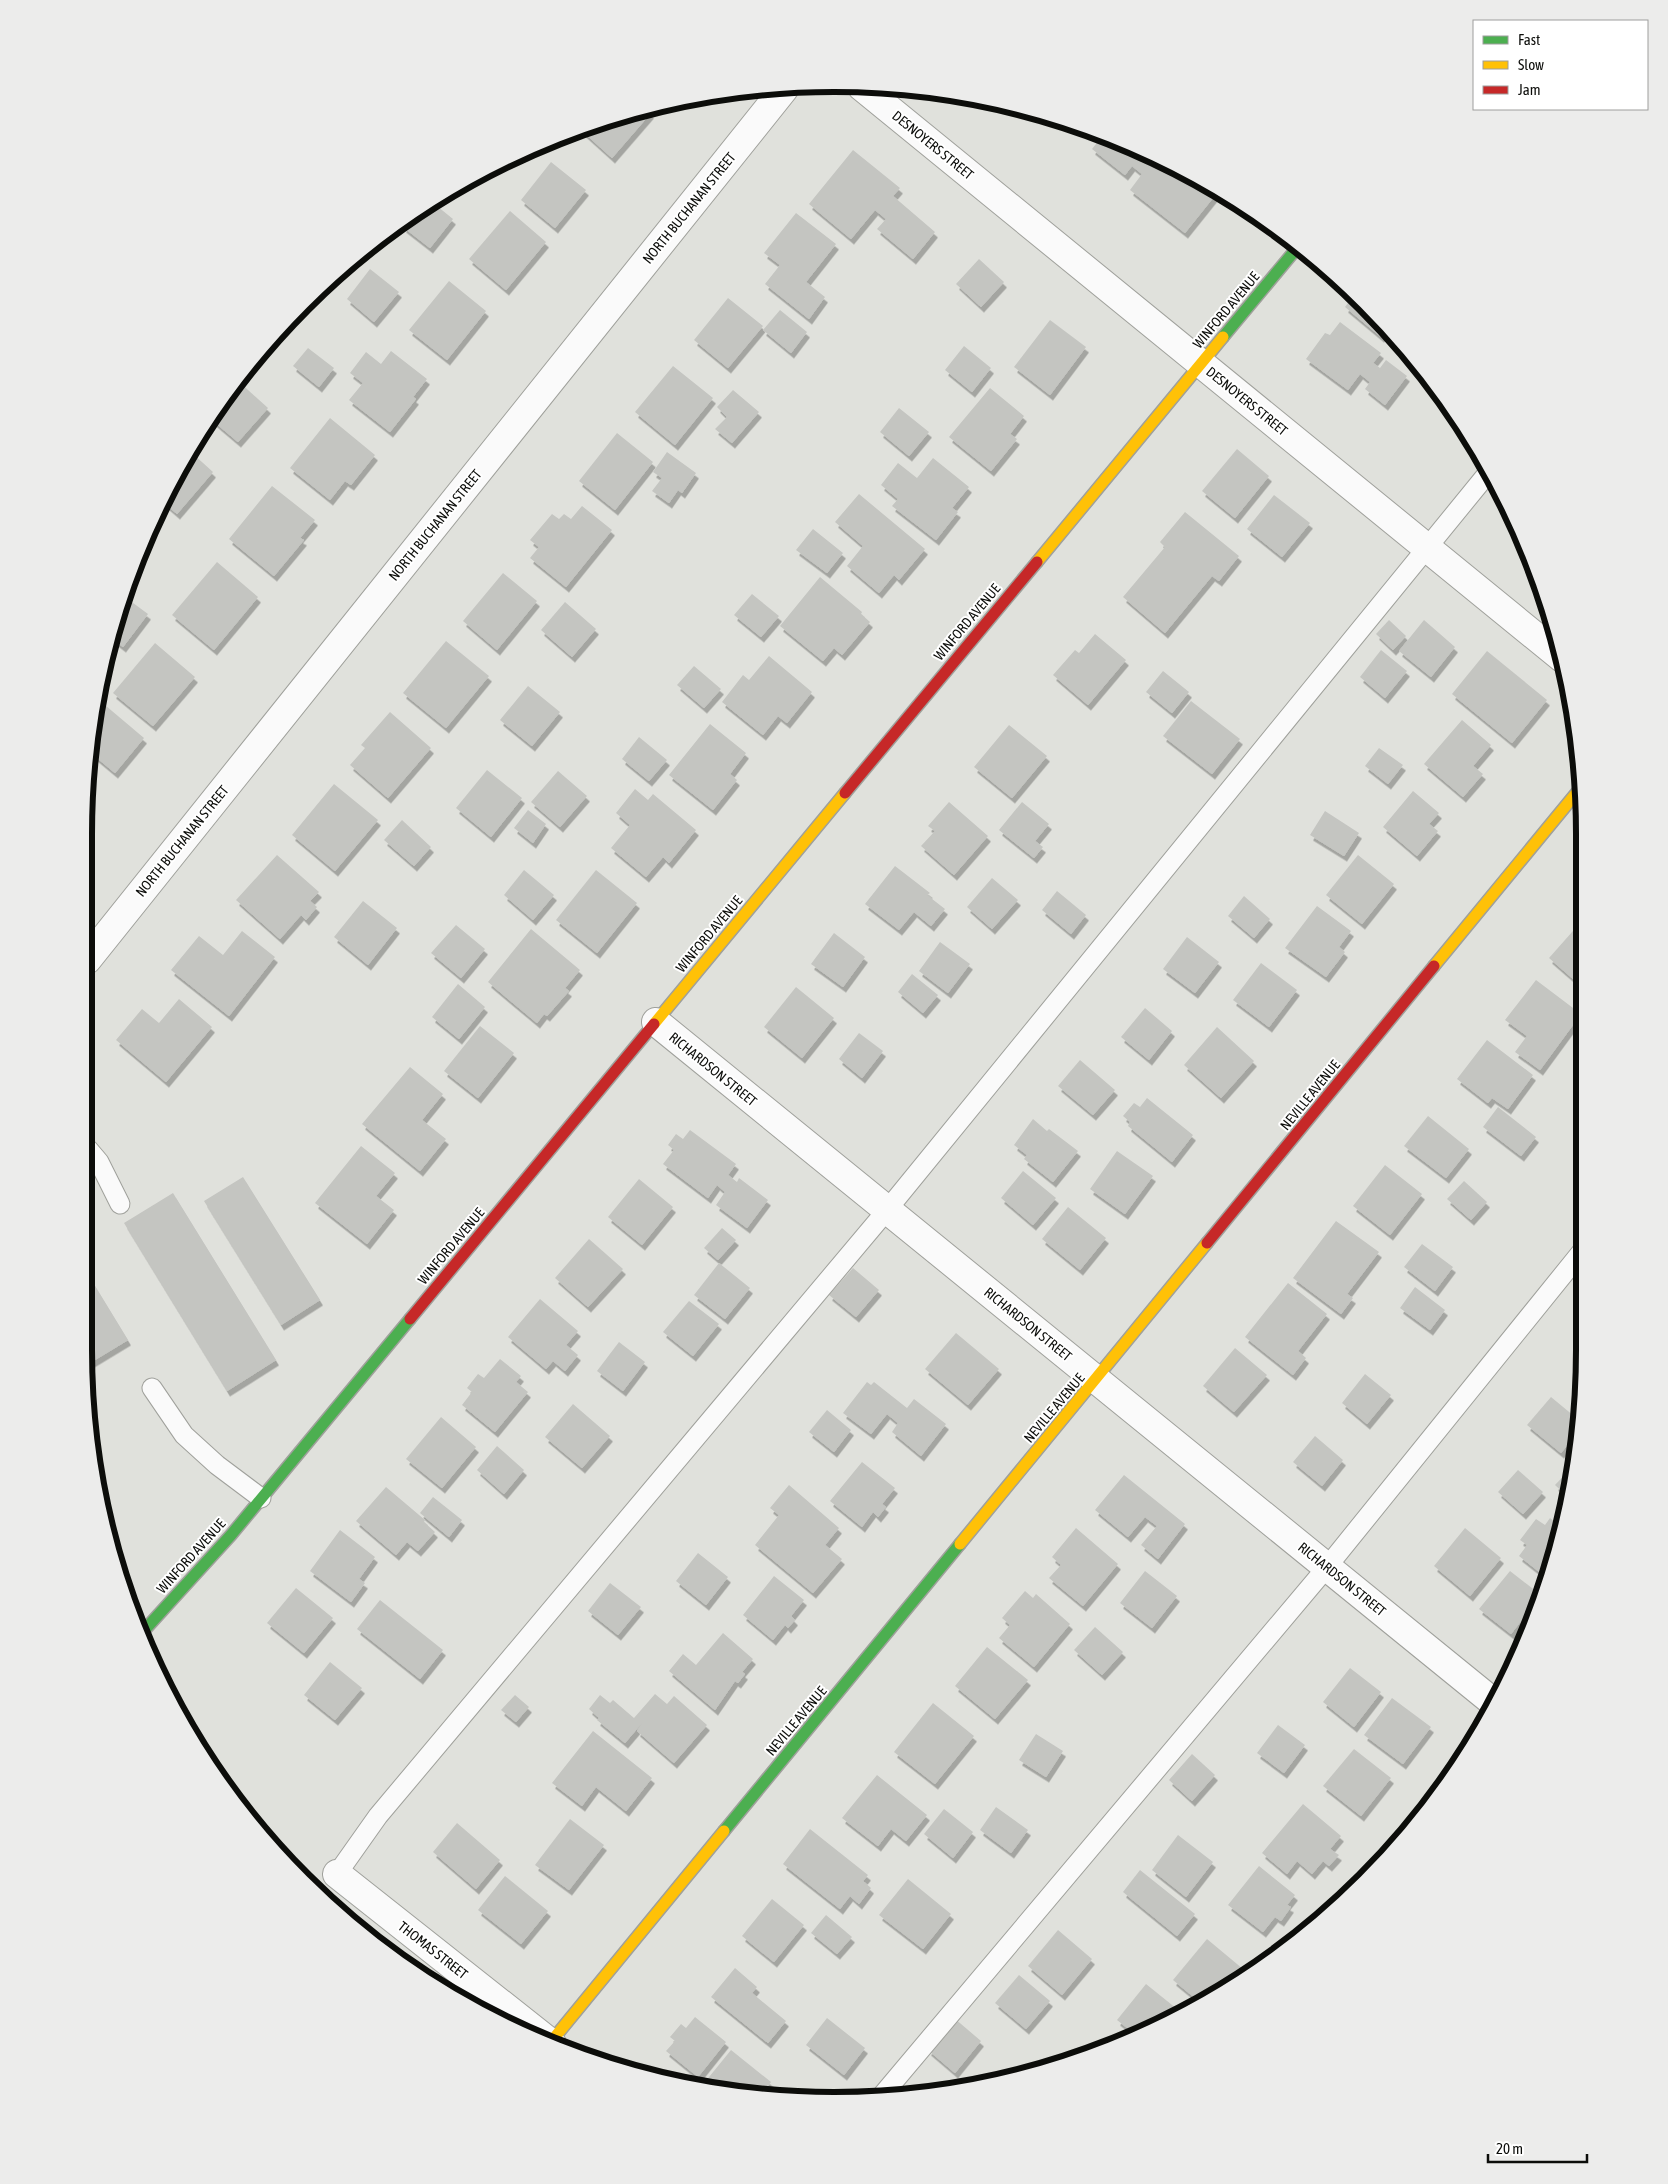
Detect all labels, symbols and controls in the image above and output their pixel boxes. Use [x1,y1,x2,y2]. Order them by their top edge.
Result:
legend [1473,20,1648,110]
text: Fast [1518,31,1540,48]
text: Slow [1518,56,1544,73]
text: Jam [1518,81,1541,98]
street label: DESNOYERS STREET [889,107,977,183]
street label: NORTH BUCHANAN STREET [639,149,739,267]
street label: WINFORD AVENUE [1190,269,1263,351]
street label: DESNOYERS STREET [1203,363,1291,439]
street label: NORTH BUCHANAN STREET [385,466,485,584]
street label: WINFORD AVENUE [931,581,1004,663]
street label: NORTH BUCHANAN STREET [132,782,232,900]
street label: WINFORD AVENUE [673,893,746,975]
street label: RICHARDSON STREET [666,1029,760,1109]
street label: NEVILLE AVENUE [1277,1057,1343,1133]
street label: WINFORD AVENUE [415,1205,488,1287]
street label: RICHARDSON STREET [981,1284,1075,1364]
street label: NEVILLE AVENUE [1020,1370,1088,1446]
street label: WINFORD AVENUE [153,1516,229,1596]
street label: RICHARDSON STREET [1295,1539,1389,1619]
street label: NEVILLE AVENUE [762,1683,830,1759]
street label: THOMAS STREET [395,1918,471,1982]
scale bar [1488,2132,1587,2164]
text: 20 m [1496,2140,1523,2157]

